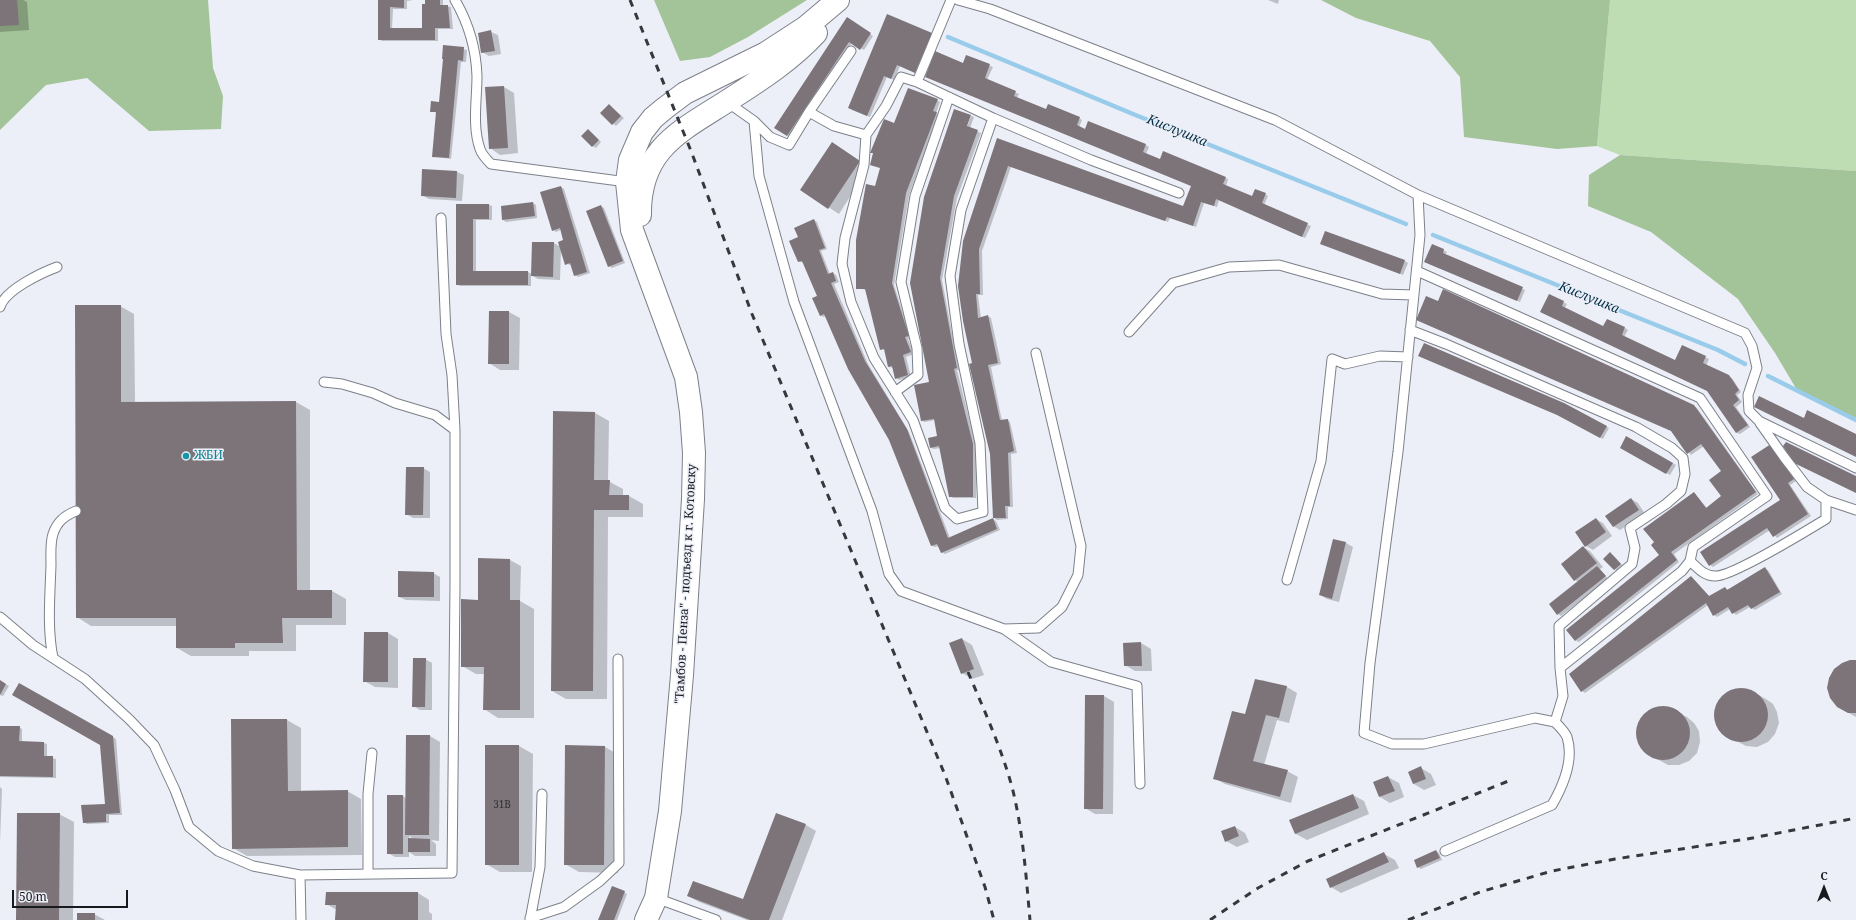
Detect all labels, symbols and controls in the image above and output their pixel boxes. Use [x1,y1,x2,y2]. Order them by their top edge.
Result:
water label: Кислушка [1144,112,1210,150]
water label: Кислушка [1556,279,1622,317]
place label: ЖБИ [194,449,223,463]
marker: ЖБИ [181,451,191,461]
street label: "Тамбов - Пенза" - подъезд к г. Котовску [673,464,699,704]
house number: 31В [493,799,511,811]
north arrow [1804,868,1844,908]
text: С [1820,868,1828,883]
scale bar [14,882,130,908]
text: 50 m [19,888,47,905]

